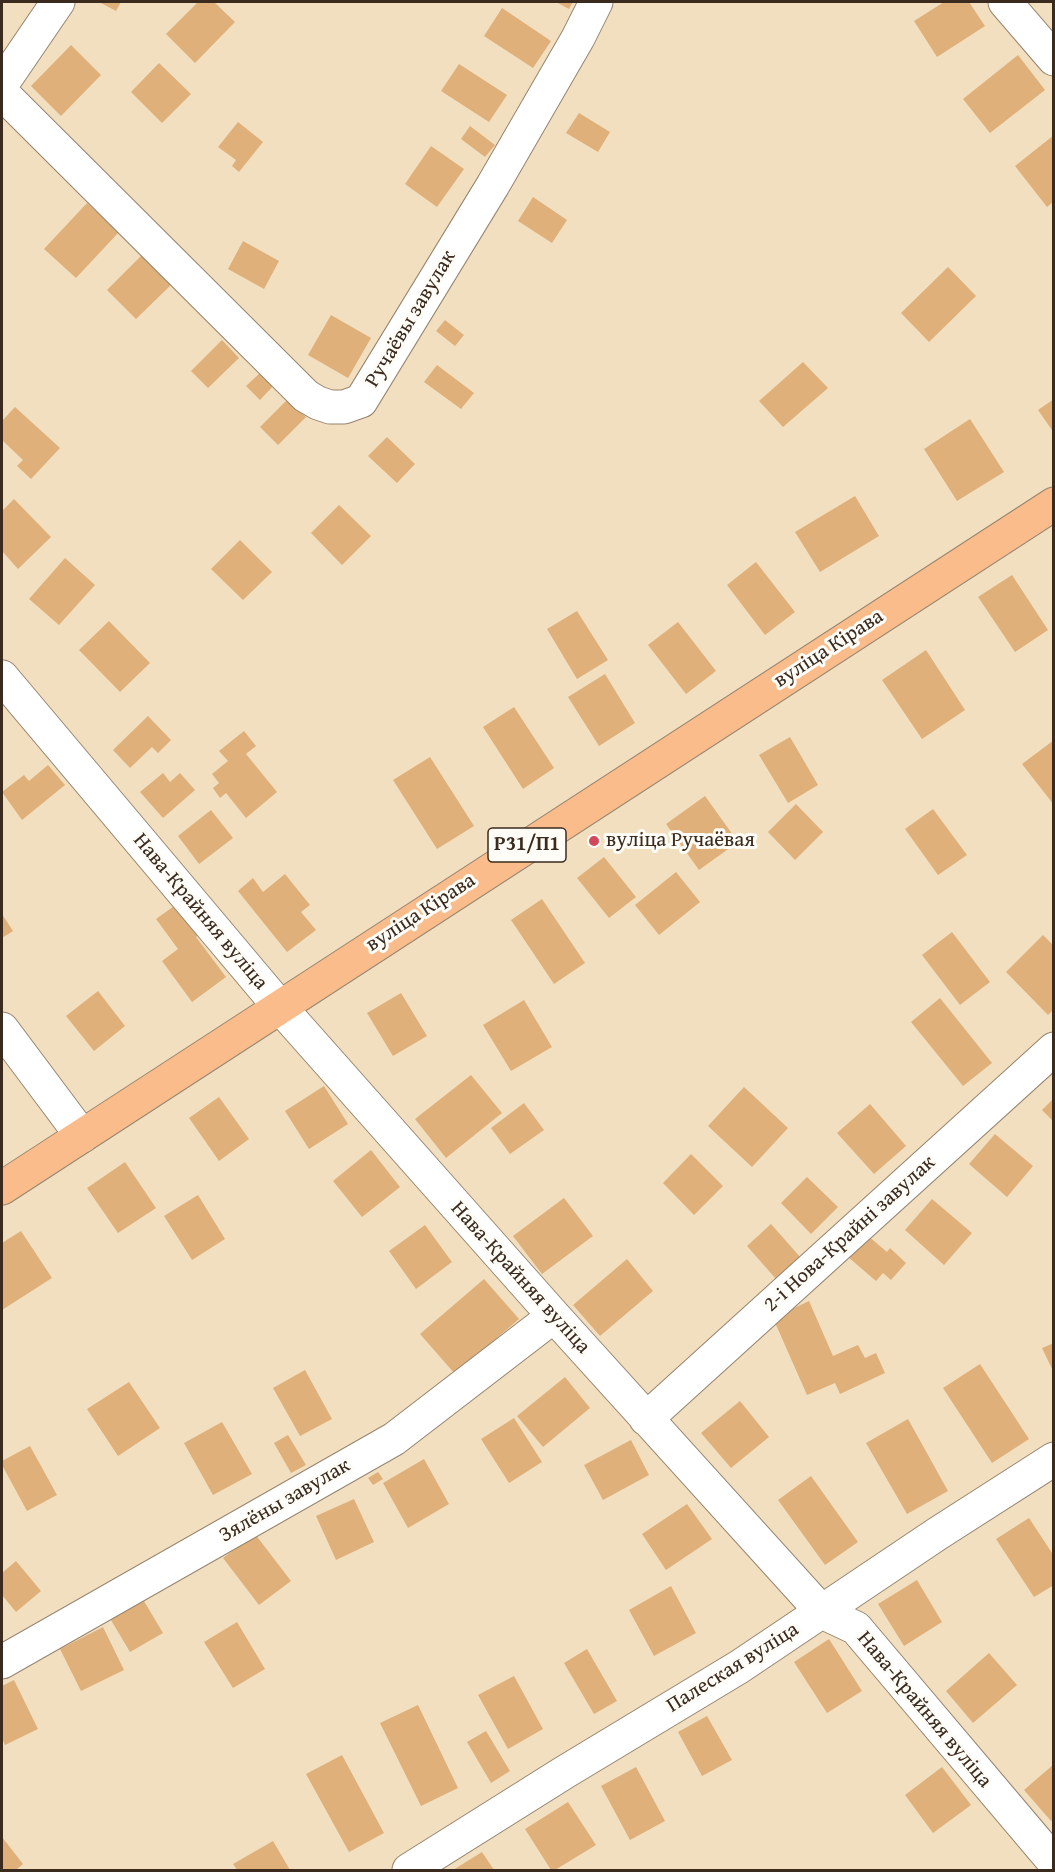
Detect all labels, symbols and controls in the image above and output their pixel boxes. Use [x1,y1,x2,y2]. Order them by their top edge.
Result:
street label: Ручаёвы завулак [360,246,462,392]
street label: вуліца Кірава [770,604,888,694]
road number: Р31/П1 [488,828,566,862]
place label: вуліца Ручаёвая [606,828,755,854]
street label: Нава-Крайняя вуліца [127,829,273,995]
marker: вуліца Ручаёвая [587,834,601,848]
street label: вуліца Кірава [362,868,480,958]
street label: 2-і Нова-Крайні завулак [759,1150,941,1318]
street label: Нава-Крайняя вуліца [445,1197,595,1359]
street label: Зялёны завулак [215,1453,355,1549]
street label: Палеская вуліца [662,1617,804,1719]
street label: Нава-Крайняя вуліца [851,1627,997,1793]

